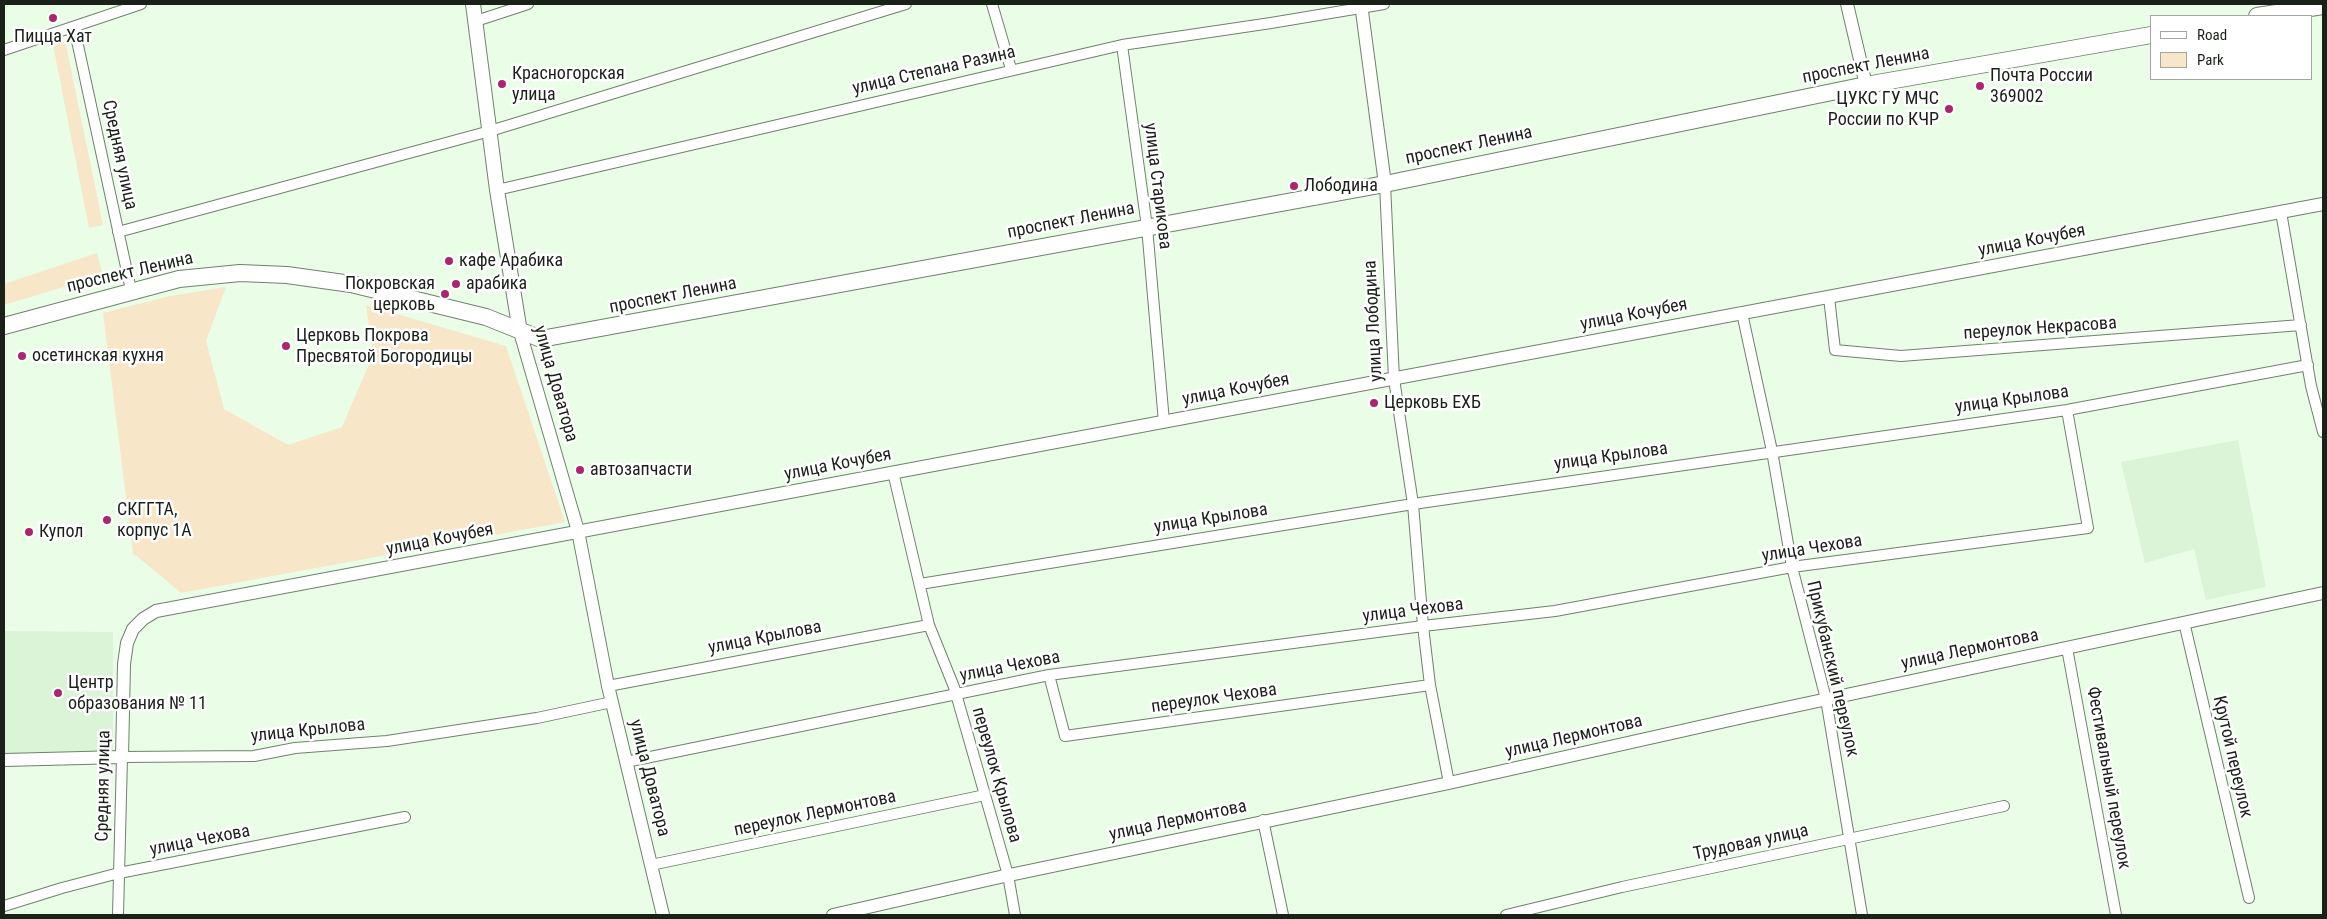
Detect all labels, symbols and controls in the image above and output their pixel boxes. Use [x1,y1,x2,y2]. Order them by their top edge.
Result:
marker: Пицца Хат [47,12,59,24]
legend [2150,15,2312,80]
place label: Пицца Хат [14,26,92,48]
text: Road [2197,26,2227,44]
street label: улица Степана Разина [850,42,1018,100]
street label: проспект Ленина [1801,43,1931,89]
text: Park [2197,51,2224,69]
place label: Красногорская улица [512,63,625,106]
place label: Почта России 369002 [1990,65,2093,108]
marker: Красногорская улица [496,78,508,90]
marker: Почта России 369002 [1974,80,1986,92]
place label: ЦУКС ГУ МЧС России по КЧР [1828,88,1939,130]
street label: Средняя улица [97,98,141,212]
marker: ЦУКС ГУ МЧС России по КЧР [1943,103,1955,115]
street label: улица Старикова [1139,122,1175,250]
street label: проспект Ленина [1404,122,1534,170]
place label: Лободина [1304,175,1378,197]
marker: Лободина [1288,180,1300,192]
street label: проспект Ленина [1006,198,1136,244]
street label: улица Кочубея [1977,220,2087,262]
street label: проспект Ленина [65,248,195,298]
place label: кафе Арабика [459,250,563,272]
marker: кафе Арабика [443,255,455,267]
street label: улица Лободина [1360,260,1388,382]
place label: Покровская церковь [345,273,435,316]
place label: арабика [466,273,527,295]
street label: проспект Ленина [608,273,738,319]
marker: арабика [450,278,462,290]
marker: Покровская церковь [439,288,451,300]
street label: улица Кочубея [1579,294,1689,336]
street label: переулок Некрасова [1963,313,2117,345]
street label: улица Доватора [528,323,582,445]
place label: Церковь Покрова Пресвятой Богородицы [296,325,472,368]
marker: Церковь Покрова Пресвятой Богородицы [280,340,292,352]
place label: осетинская кухня [32,345,164,367]
marker: осетинская кухня [16,350,28,362]
street label: улица Кочубея [1181,369,1291,411]
street label: улица Крылова [1954,381,2070,419]
place label: Церковь ЕХБ [1384,392,1481,414]
marker: Церковь ЕХБ [1368,397,1380,409]
street label: улица Крылова [1553,438,1669,476]
street label: улица Кочубея [783,444,893,486]
place label: автозапчасти [590,459,692,481]
marker: автозапчасти [574,464,586,476]
place label: СКГГТА, корпус 1А [117,499,192,542]
street label: улица Крылова [1153,499,1269,539]
marker: СКГГТА, корпус 1А [101,514,113,526]
street label: улица Кочубея [385,519,495,561]
place label: Купол [39,521,83,543]
marker: Купол [23,526,35,538]
street label: улица Чехова [1760,530,1864,568]
street label: Прикубанский переулок [1801,579,1863,759]
street label: улица Чехова [1361,594,1465,628]
street label: улица Крылова [707,616,823,660]
street label: улица Лермонтова [1899,625,2041,675]
street label: улица Чехова [958,647,1062,687]
place label: Центр образования № 11 [68,672,207,714]
street label: переулок Чехова [1150,679,1278,719]
street label: Фестивальный переулок [2081,685,2135,871]
marker: Центр образования № 11 [52,687,64,699]
street label: Крутой переулок [2207,694,2257,820]
street label: переулок Крылова [966,705,1026,845]
street label: улица Лермонтова [1503,711,1645,763]
street label: улица Крылова [250,714,366,748]
street label: улица Доватора [624,717,674,839]
street label: Средняя улица [92,730,116,842]
street label: переулок Лермонтова [732,786,898,842]
street label: улица Лермонтова [1107,796,1249,846]
street label: Трудовая улица [1692,820,1810,866]
street label: улица Чехова [148,821,252,861]

